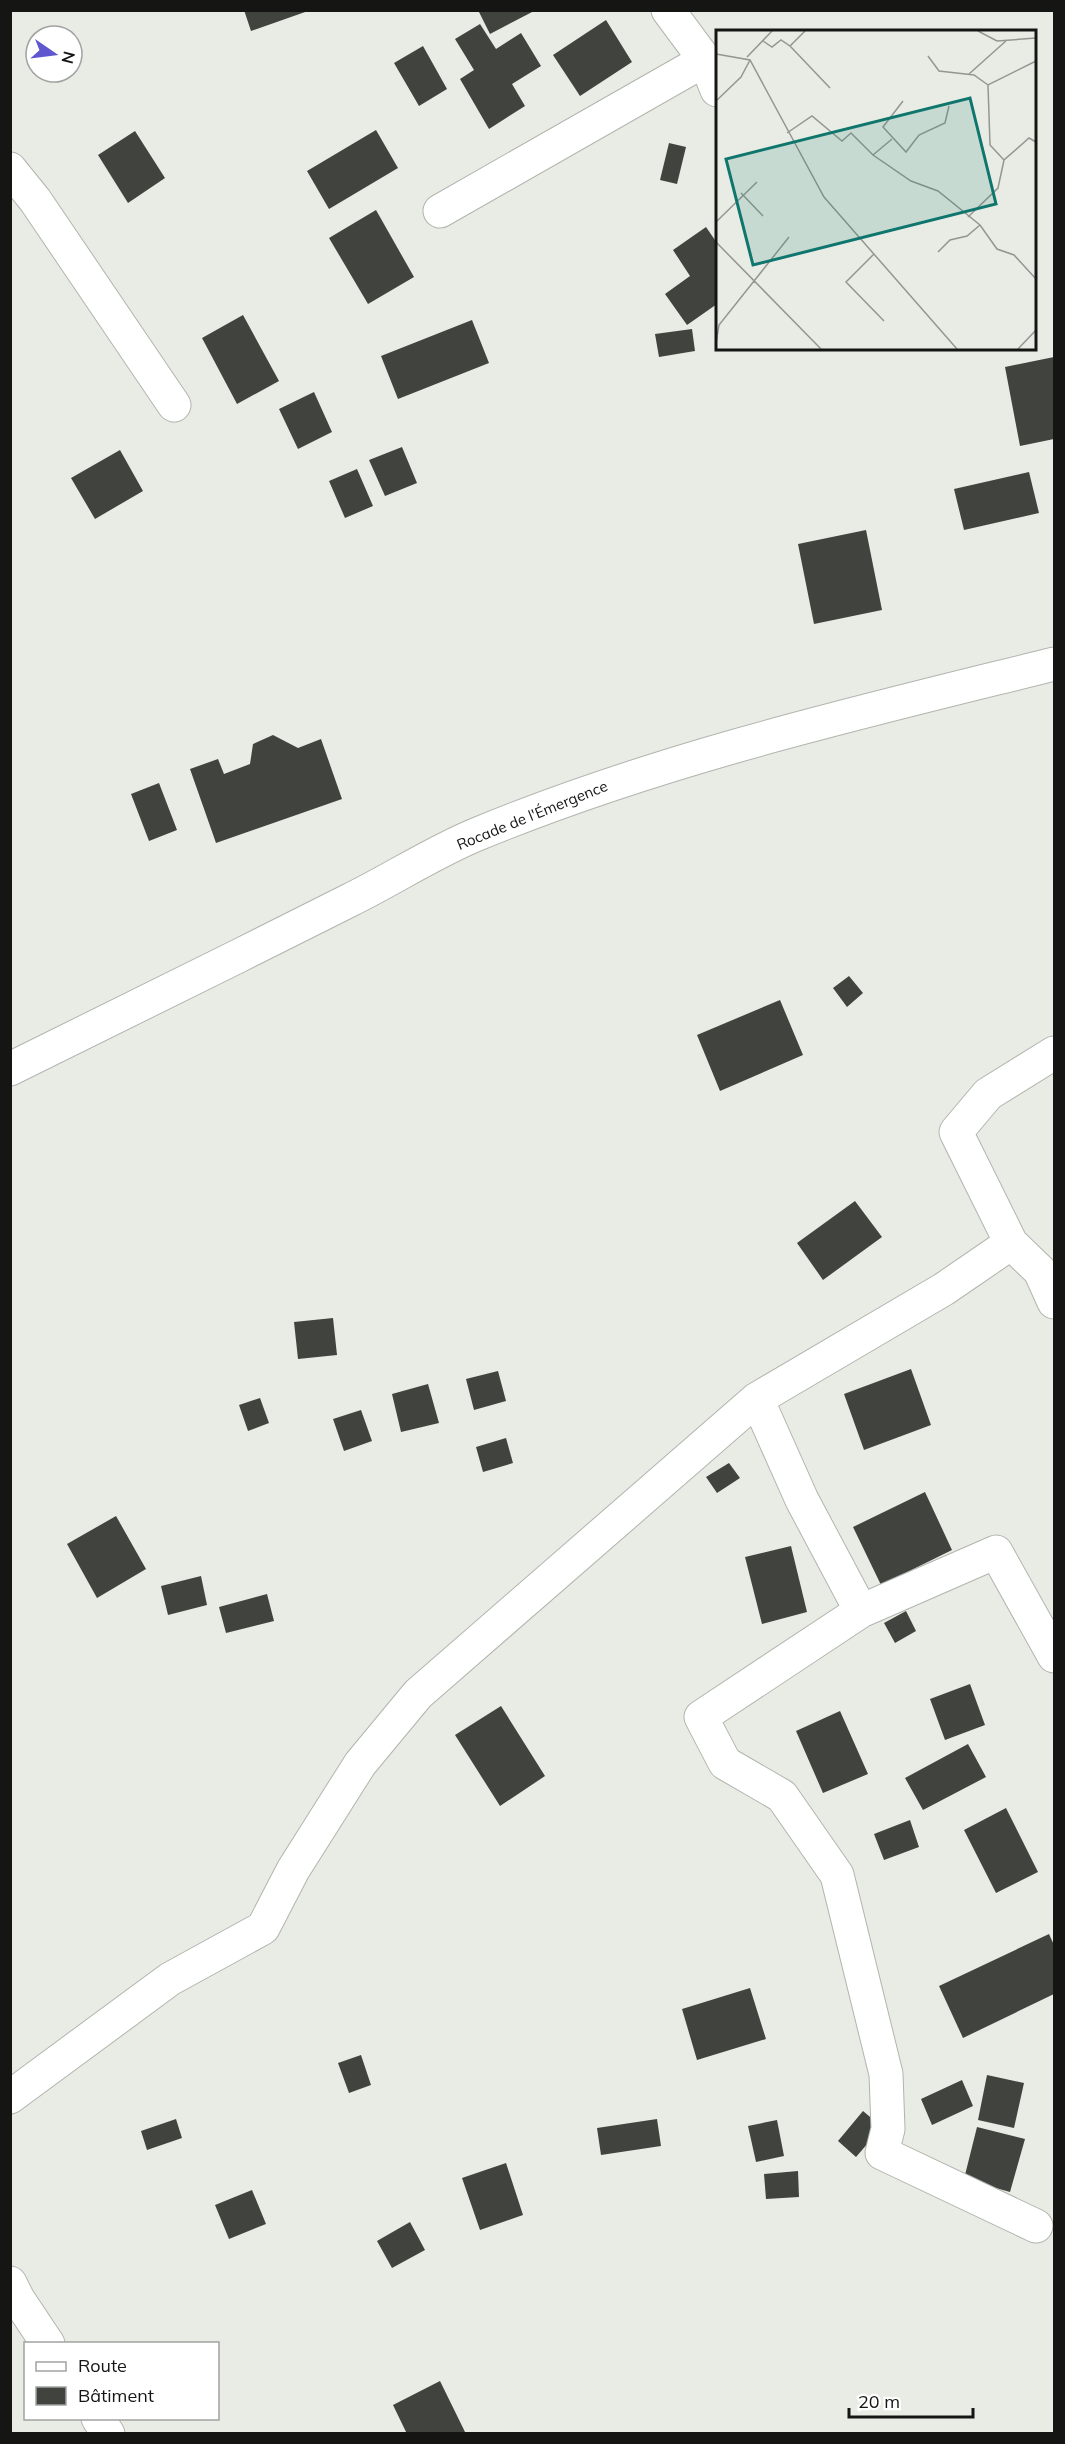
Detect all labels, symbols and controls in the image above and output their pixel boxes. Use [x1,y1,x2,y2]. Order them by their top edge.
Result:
north arrow [24,24,84,84]
inset map [716,30,1035,350]
text: N [57,49,80,66]
street label: Rocade de l'Émergence [454,776,610,854]
legend [24,2342,219,2420]
text: Route [78,2354,127,2377]
scale bar [849,2381,974,2419]
text: Bâtiment [78,2384,154,2407]
text: 20 m [858,2390,900,2413]

